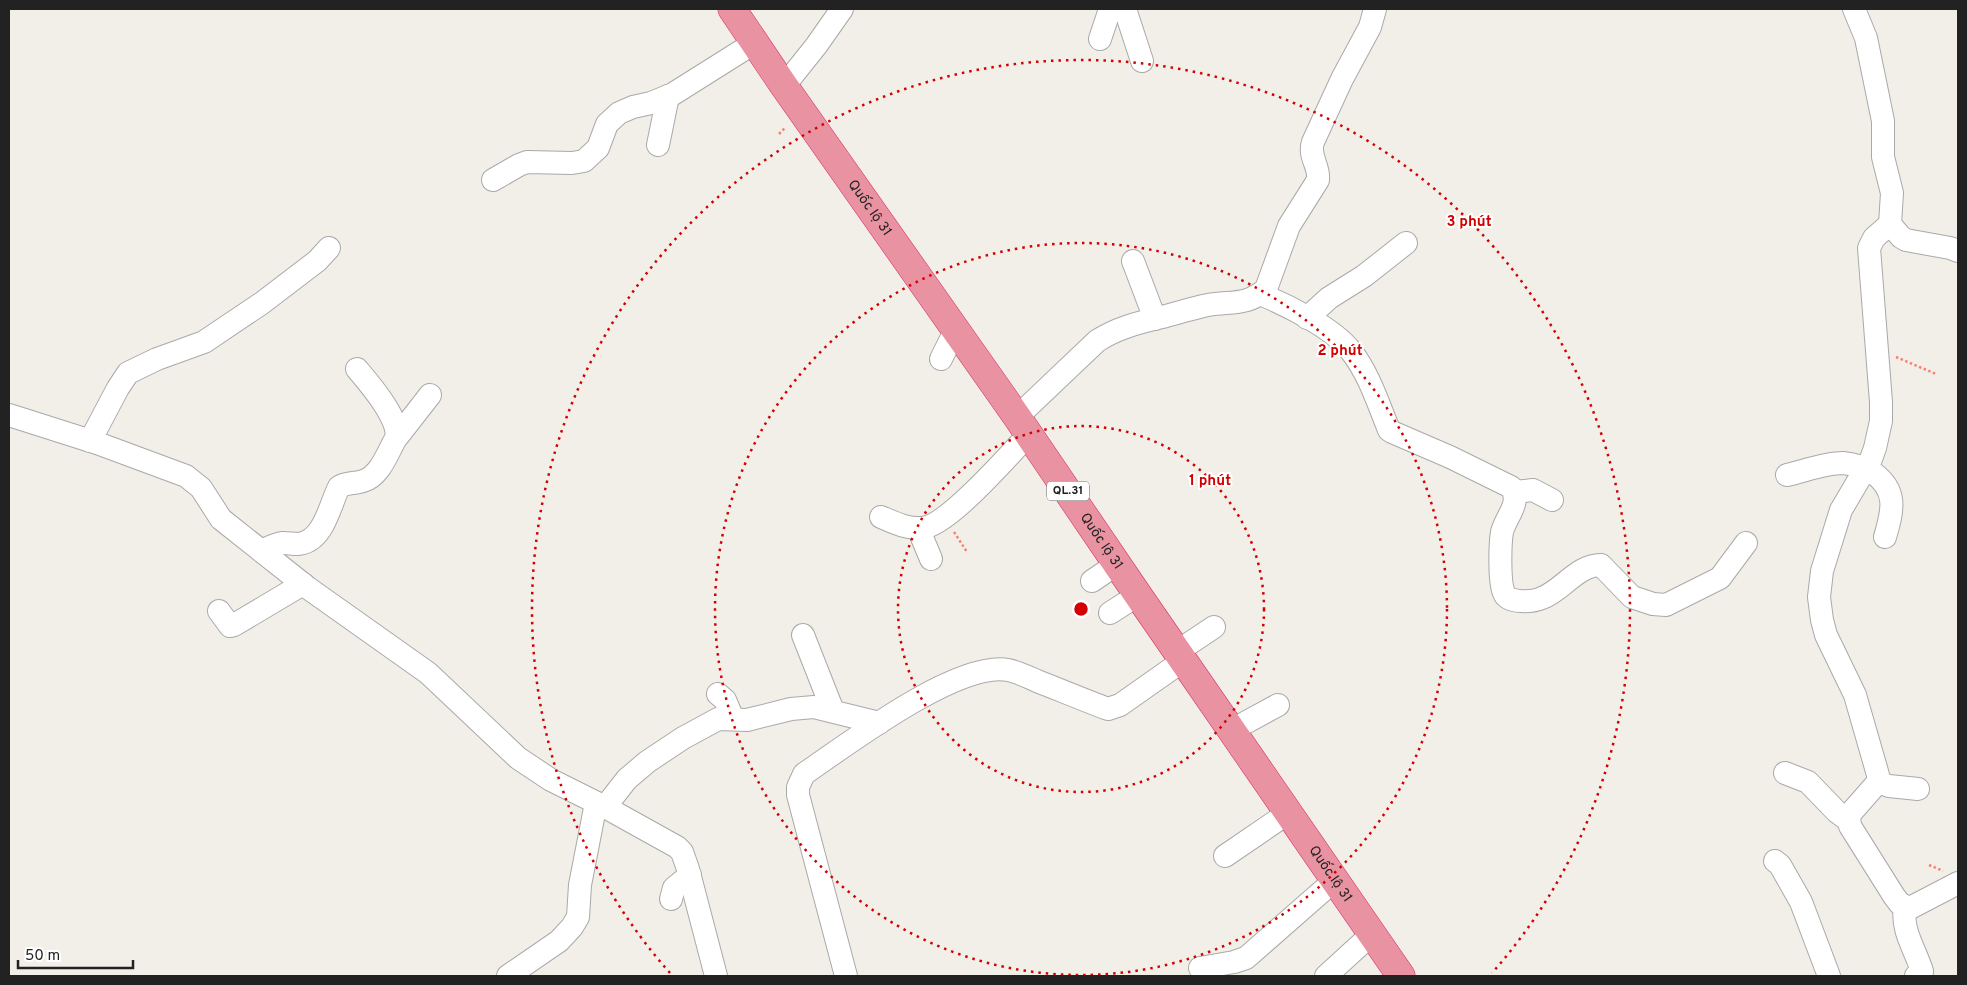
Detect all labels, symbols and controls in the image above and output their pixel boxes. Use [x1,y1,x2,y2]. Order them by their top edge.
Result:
street label: Quốc lộ 31 [844,176,895,239]
text: 3 phút [1446,213,1492,232]
text: 2 phút [1317,342,1363,361]
text: 1 phút [1189,472,1231,491]
road number: QL.31 [1047,482,1089,501]
street label: Quốc lộ 31 [1076,510,1127,573]
centre of rings [1072,600,1090,618]
street label: Quốc lộ 31 [1305,842,1356,906]
scale bar [18,938,132,970]
text: 50 m [25,947,60,966]

